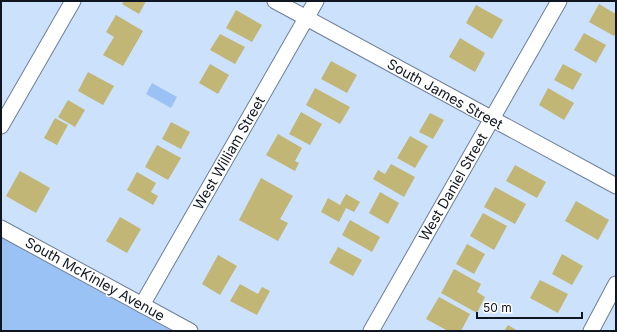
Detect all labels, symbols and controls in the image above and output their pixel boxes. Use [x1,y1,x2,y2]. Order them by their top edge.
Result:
street label: South James Street [384,55,506,133]
street label: West William Street [189,93,268,212]
street label: West Daniel Street [415,129,491,244]
street label: South McKinley Avenue [23,233,168,324]
scale bar [477,294,582,320]
text: 50 m [483,300,512,315]

